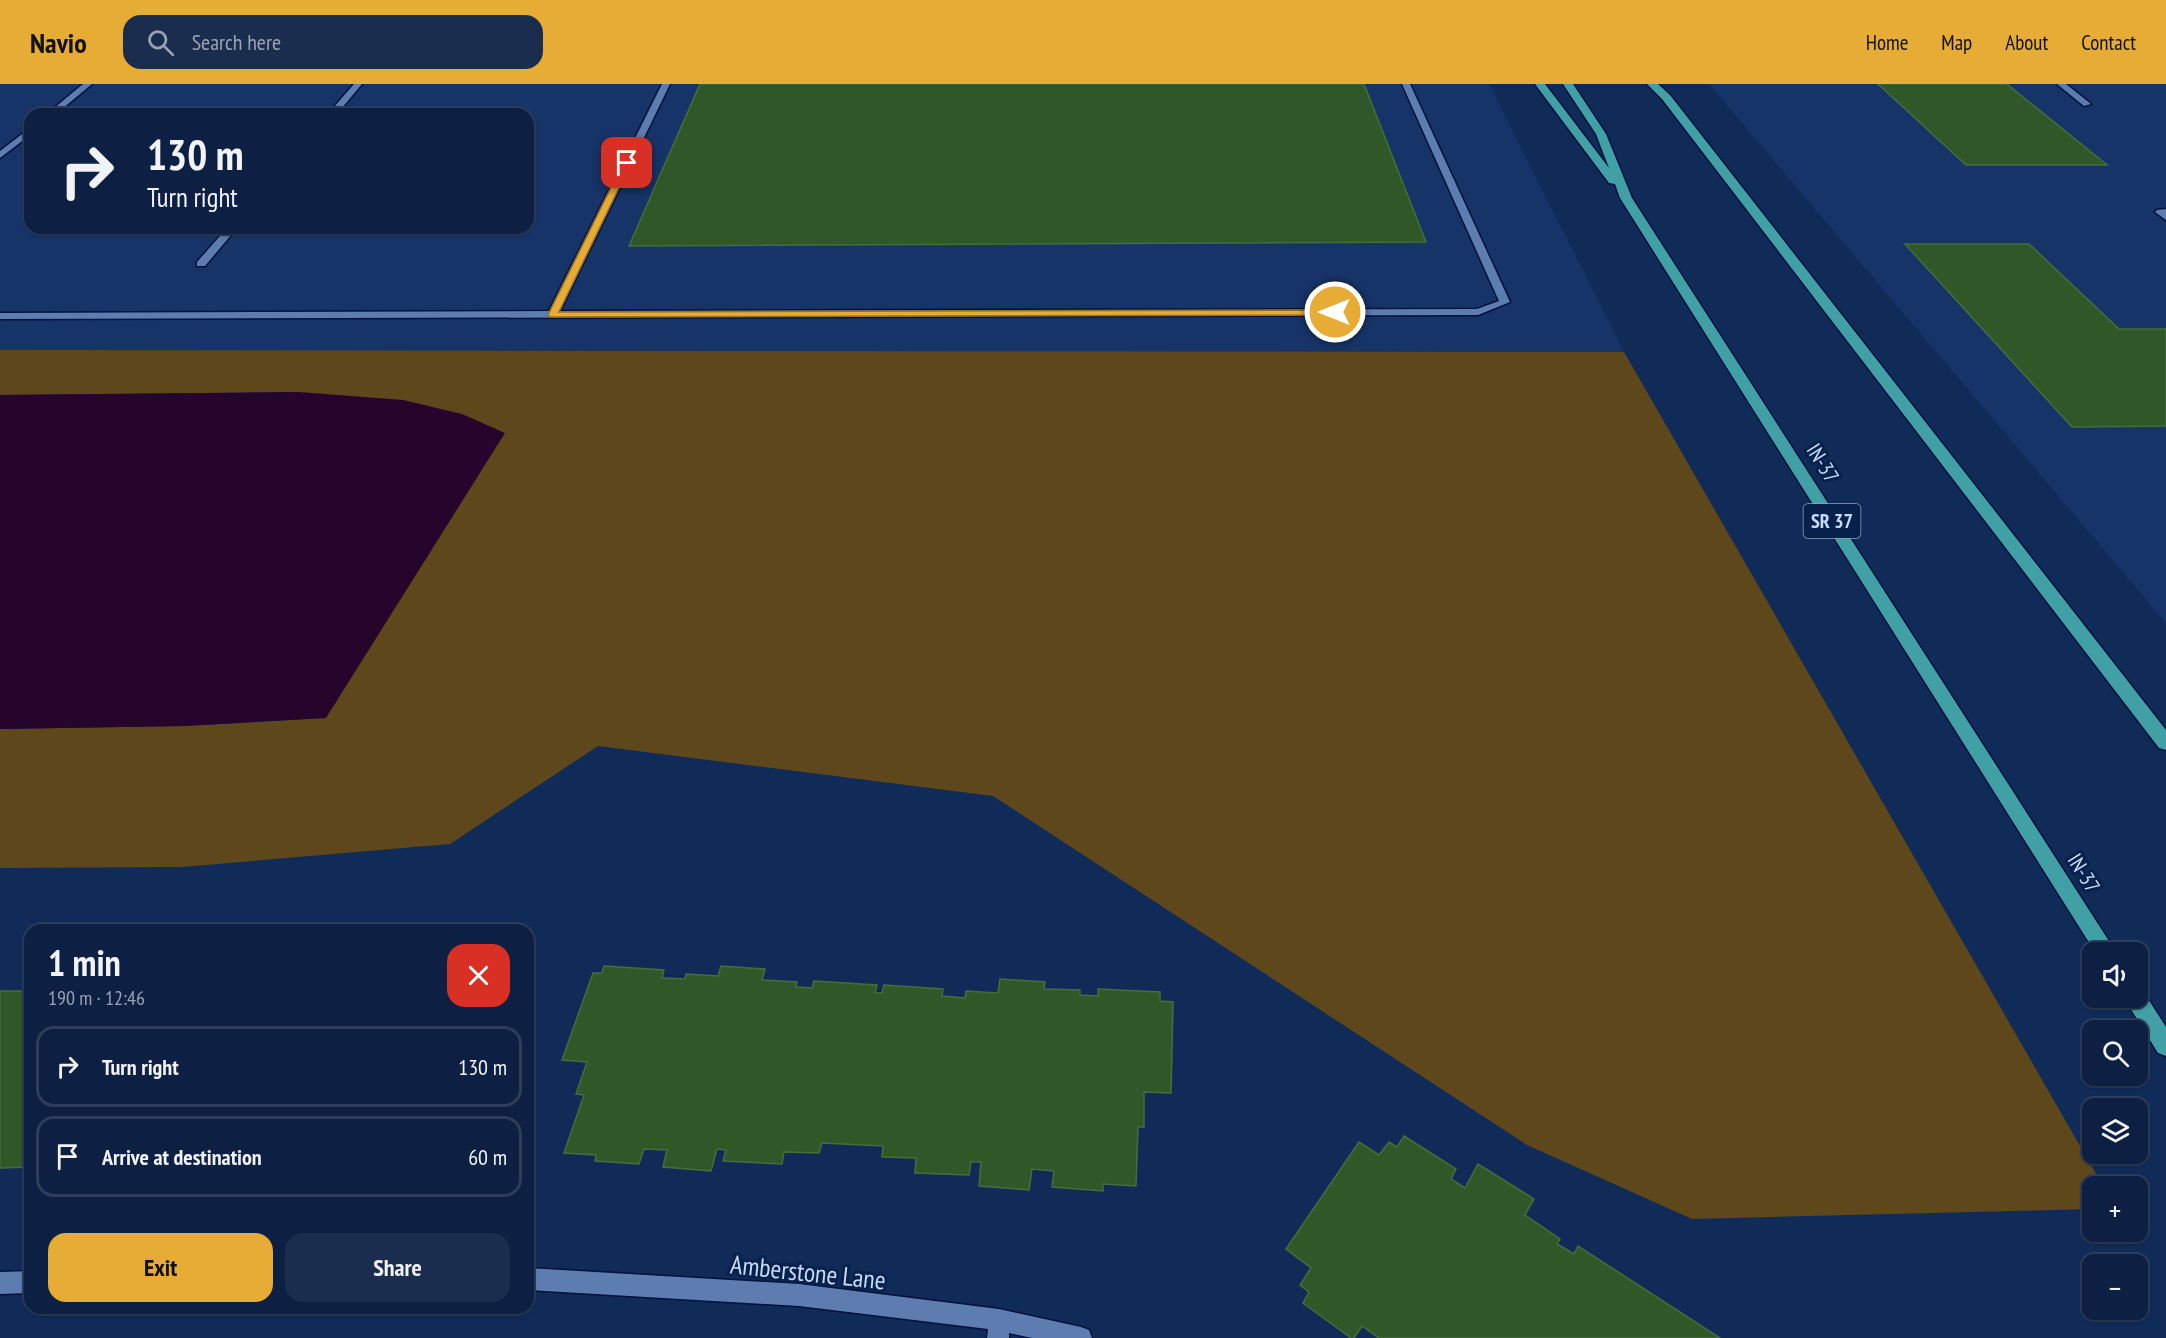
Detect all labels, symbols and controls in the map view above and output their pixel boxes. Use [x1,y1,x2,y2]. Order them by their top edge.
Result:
search box [123,15,543,69]
text: Navio [30,24,87,61]
icon: search [144,26,177,59]
text: Search here [192,28,281,56]
text: Home [1866,29,1908,56]
text: Map [1941,29,1972,56]
text: About [2005,29,2048,56]
text: Contact [2081,29,2136,56]
text: 130 m [147,127,244,182]
icon: right [48,132,126,210]
pin [601,137,652,188]
icon: arrive [610,146,643,179]
text: Turn right [147,180,238,214]
position arrow [1303,280,1367,344]
street label: IN-37 [1801,438,1845,488]
road number: SR 37 [1804,504,1860,538]
street label: IN-37 [2062,848,2106,898]
text: 1 min [48,939,121,986]
map controls [2082,942,2148,1320]
button: sound [2082,942,2148,1008]
button: close [447,944,510,1007]
text: 190 m · 12:46 [48,985,145,1011]
button: search [2082,1020,2148,1086]
icon: right [51,1050,84,1083]
text: Turn right [102,1053,179,1081]
text: 130 m [458,1053,507,1081]
button: layers [2082,1098,2148,1164]
icon: arrive [51,1140,84,1173]
text: Arrive at destination [102,1143,262,1171]
text: 60 m [468,1143,507,1171]
button: + [2082,1176,2148,1242]
button: Exit [48,1233,273,1302]
button: Share [285,1233,510,1302]
street label: Amberstone Lane [729,1247,887,1297]
button: − [2082,1254,2148,1320]

